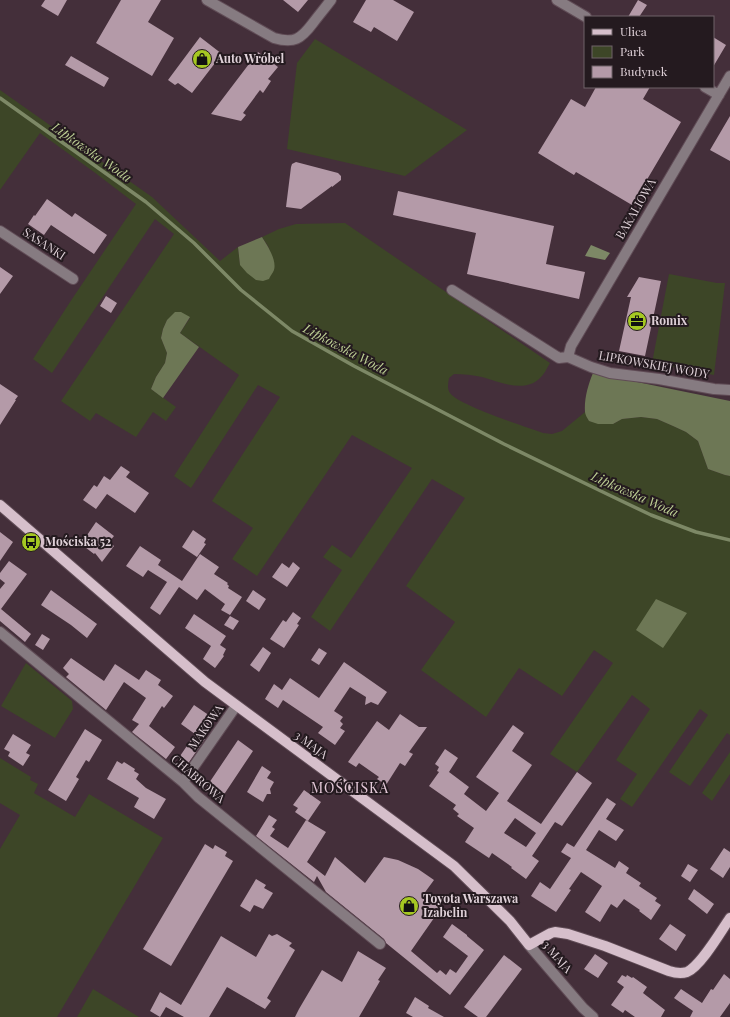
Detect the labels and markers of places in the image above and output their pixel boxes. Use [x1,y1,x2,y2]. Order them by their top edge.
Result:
shop icon: Auto Wróbel [191,48,213,70]
place label: Auto Wróbel [215,50,285,66]
office icon: Romix [626,310,648,332]
place label: Romix [651,312,688,328]
bus stop icon: Mościska 52 [20,531,42,553]
place label: Mościska 52 [45,533,111,549]
place label: Toyota Warszawa Izabelin [423,890,519,920]
shop icon: Toyota Warszawa Izabelin [398,895,420,917]

